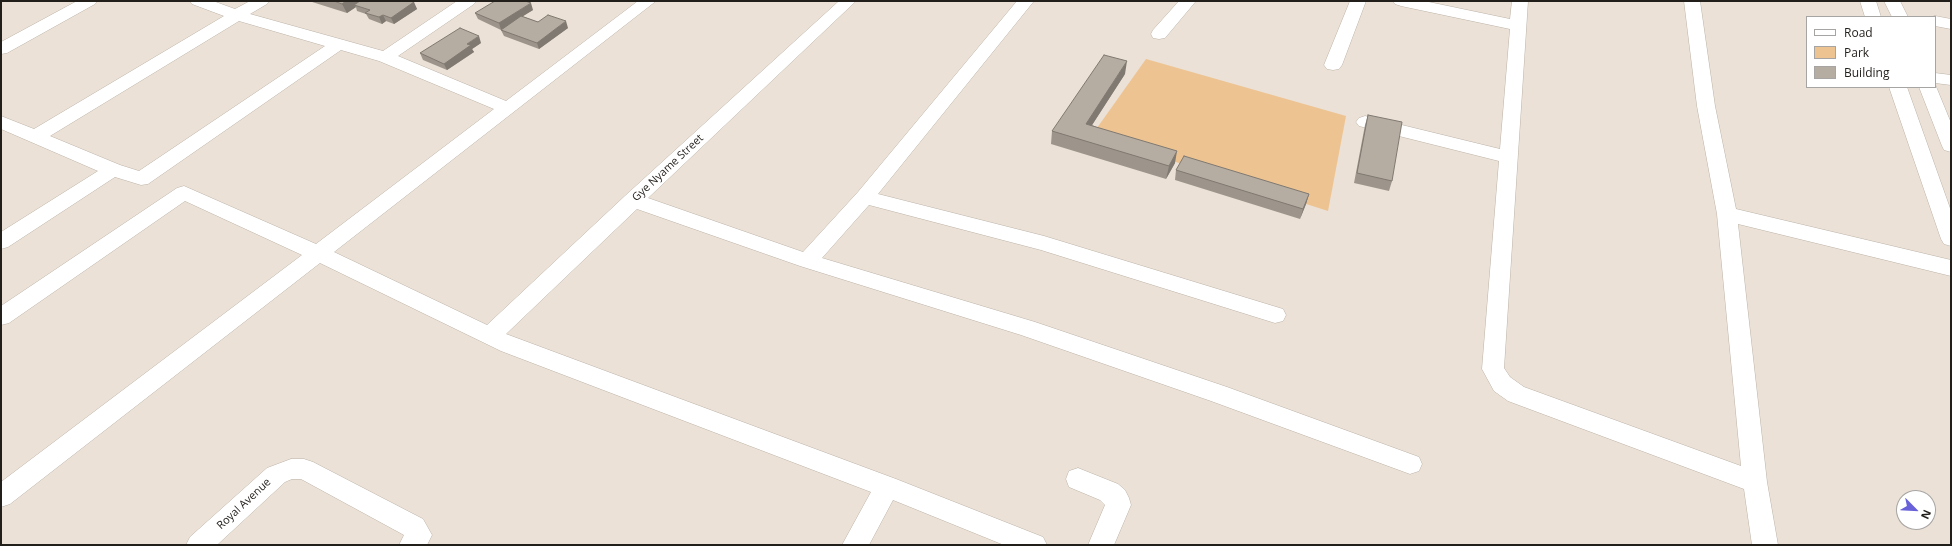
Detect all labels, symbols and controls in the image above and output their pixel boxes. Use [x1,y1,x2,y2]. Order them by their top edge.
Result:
legend [1806,16,1936,88]
text: Road [1844,24,1873,41]
text: Park [1844,44,1869,61]
text: Building [1844,64,1889,81]
street label: Gye Nyame Street [630,132,706,204]
street label: Royal Avenue [214,476,274,532]
north arrow [1896,490,1936,530]
text: N [1918,508,1935,522]

